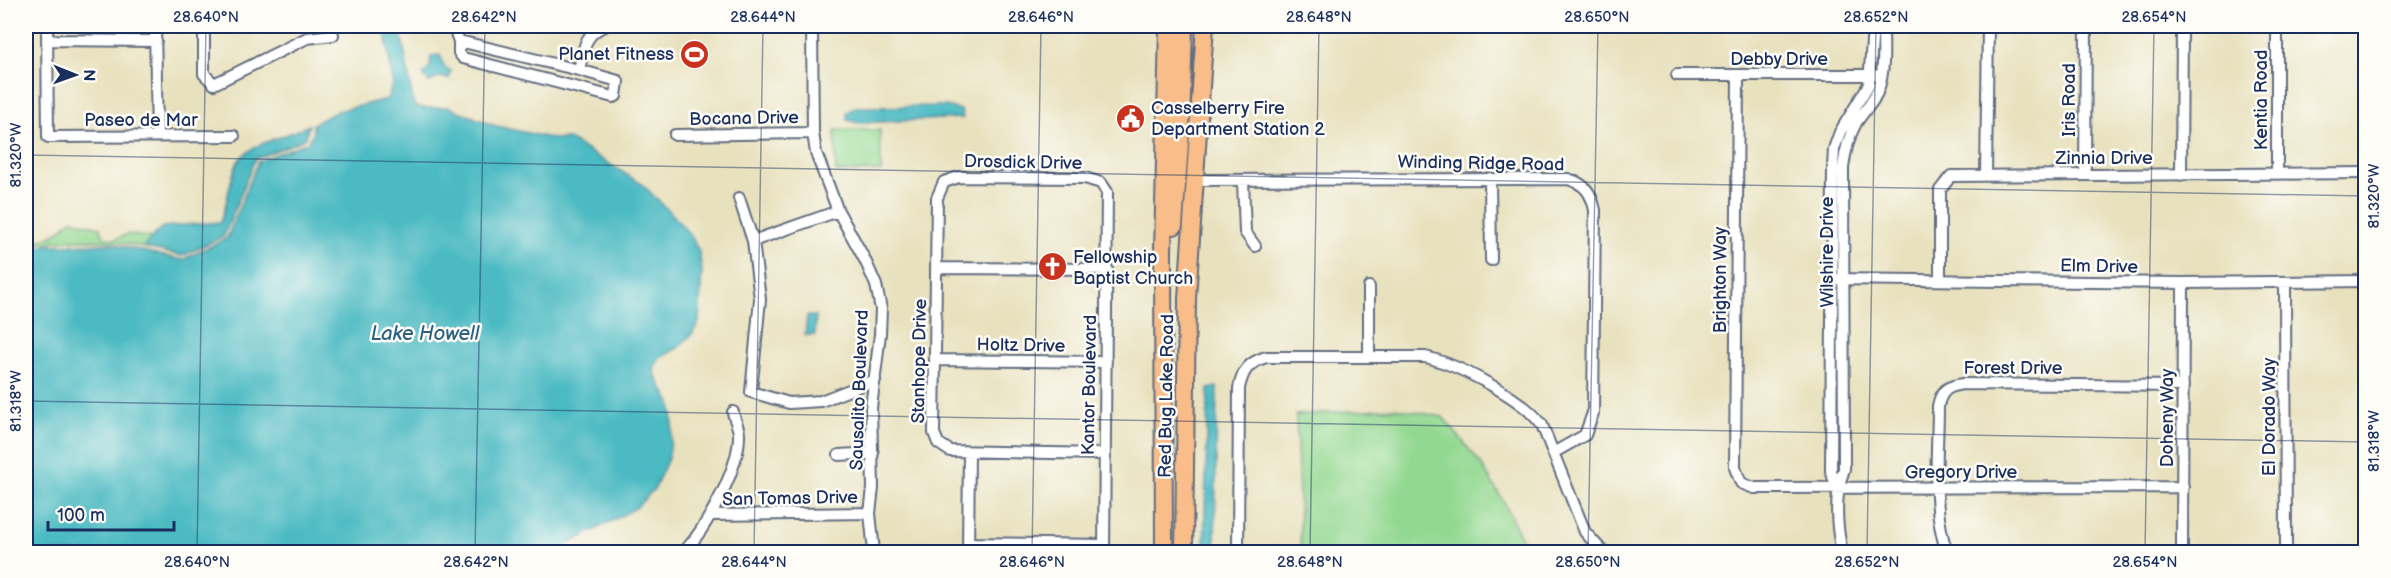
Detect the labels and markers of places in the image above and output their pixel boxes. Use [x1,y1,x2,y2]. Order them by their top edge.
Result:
sports icon: Planet Fitness [679,38,711,70]
place label: Planet Fitness [558,44,674,65]
place label: Casselberry Fire Department Station 2 [1151,98,1325,140]
public building icon: Casselberry Fire Department Station 2 [1114,102,1146,134]
place label: Fellowship Baptist Church [1073,247,1193,289]
church icon: Fellowship Baptist Church [1036,251,1068,283]

